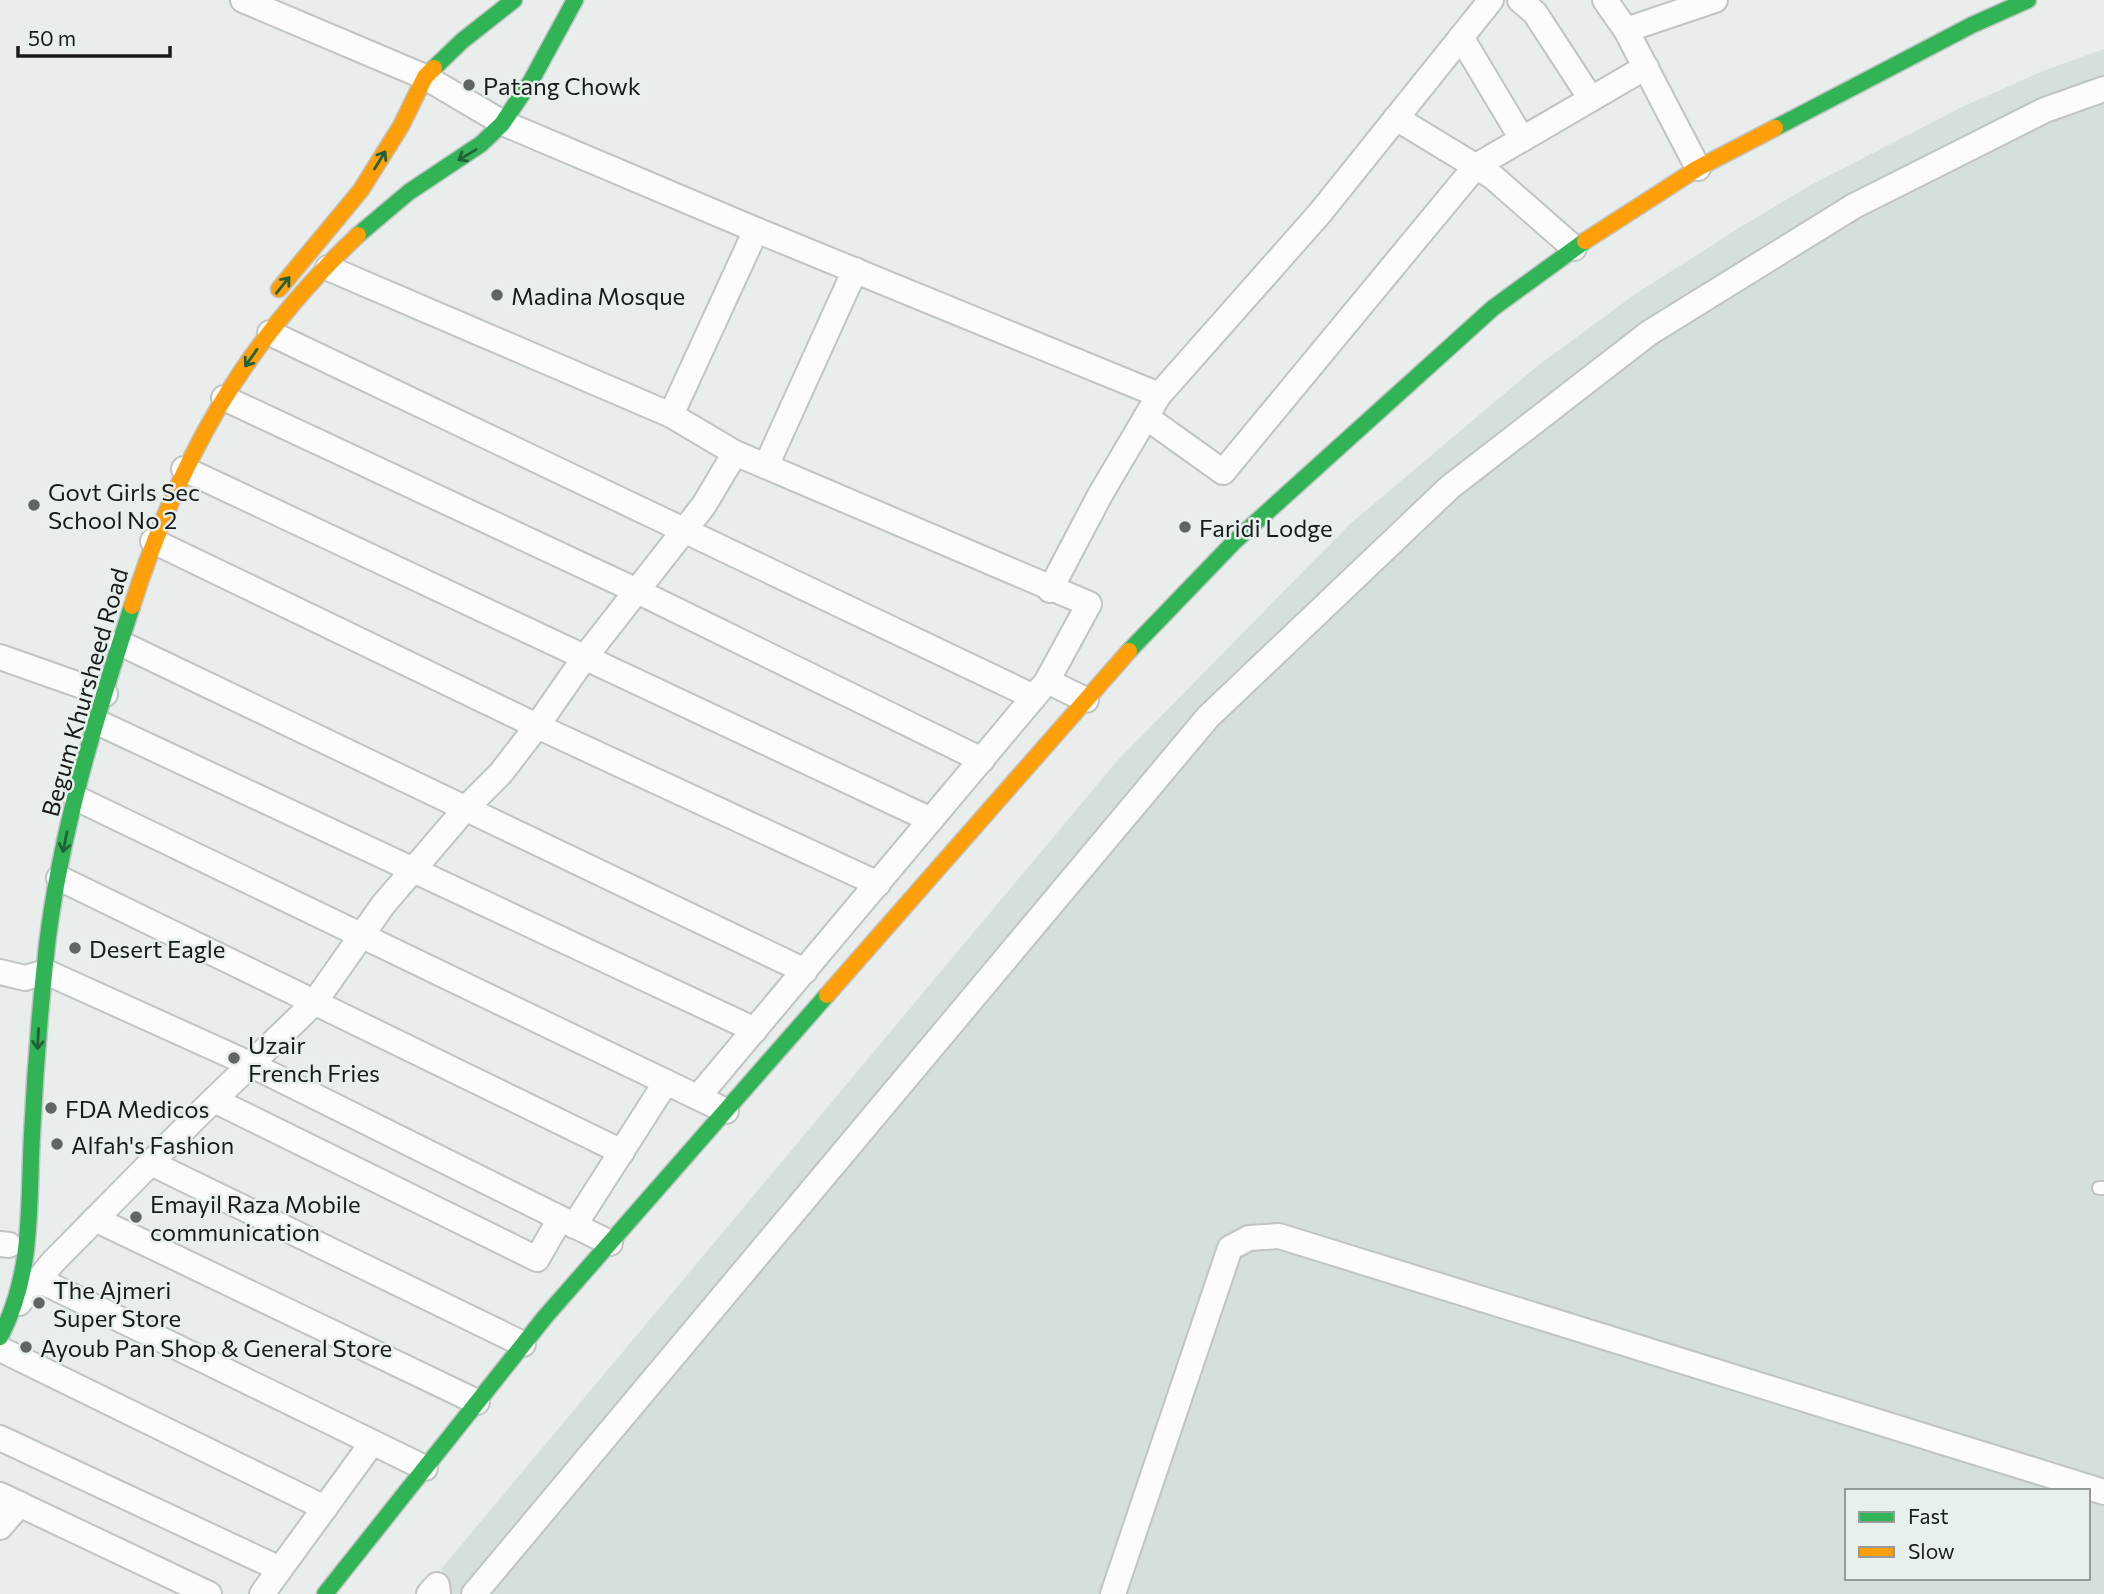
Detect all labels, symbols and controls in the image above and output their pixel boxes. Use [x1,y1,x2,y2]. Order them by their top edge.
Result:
scale bar [18,14,170,58]
text: 50 m [28,25,76,50]
place label: Patang Chowk [483,71,641,100]
marker: Patang Chowk [461,77,477,93]
one-way arrow [458,148,478,162]
one-way arrow [373,151,387,171]
one-way arrow [275,276,291,294]
place label: Madina Mosque [511,281,685,310]
marker: Madina Mosque [489,287,505,303]
one-way arrow [243,348,258,367]
place label: Govt Girls Sec School No 2 [48,477,200,534]
marker: Govt Girls Sec School No 2 [26,497,42,513]
place label: Faridi Lodge [1199,513,1333,542]
marker: Faridi Lodge [1177,519,1193,535]
street label: Begum Khursheed Road [35,564,133,820]
one-way arrow [58,830,72,853]
place label: Desert Eagle [89,934,226,963]
marker: Desert Eagle [67,940,83,956]
one-way arrow [31,1027,44,1050]
place label: Uzair French Fries [248,1030,380,1087]
marker: Uzair French Fries [226,1050,242,1066]
place label: FDA Medicos [65,1094,209,1123]
marker: FDA Medicos [43,1100,59,1116]
place label: Alfah's Fashion [71,1130,234,1159]
marker: Alfah's Fashion [49,1136,65,1152]
place label: Emayil Raza Mobile communication [150,1189,361,1246]
marker: Emayil Raza Mobile communication [128,1209,144,1225]
place label: The Ajmeri Super Store [53,1275,181,1332]
marker: The Ajmeri Super Store [31,1295,47,1311]
place label: Ayoub Pan Shop & General Store [40,1333,392,1362]
marker: Ayoub Pan Shop & General Store [18,1339,34,1355]
legend [1845,1489,2090,1580]
text: Fast [1908,1503,1949,1528]
text: Slow [1908,1538,1955,1563]

